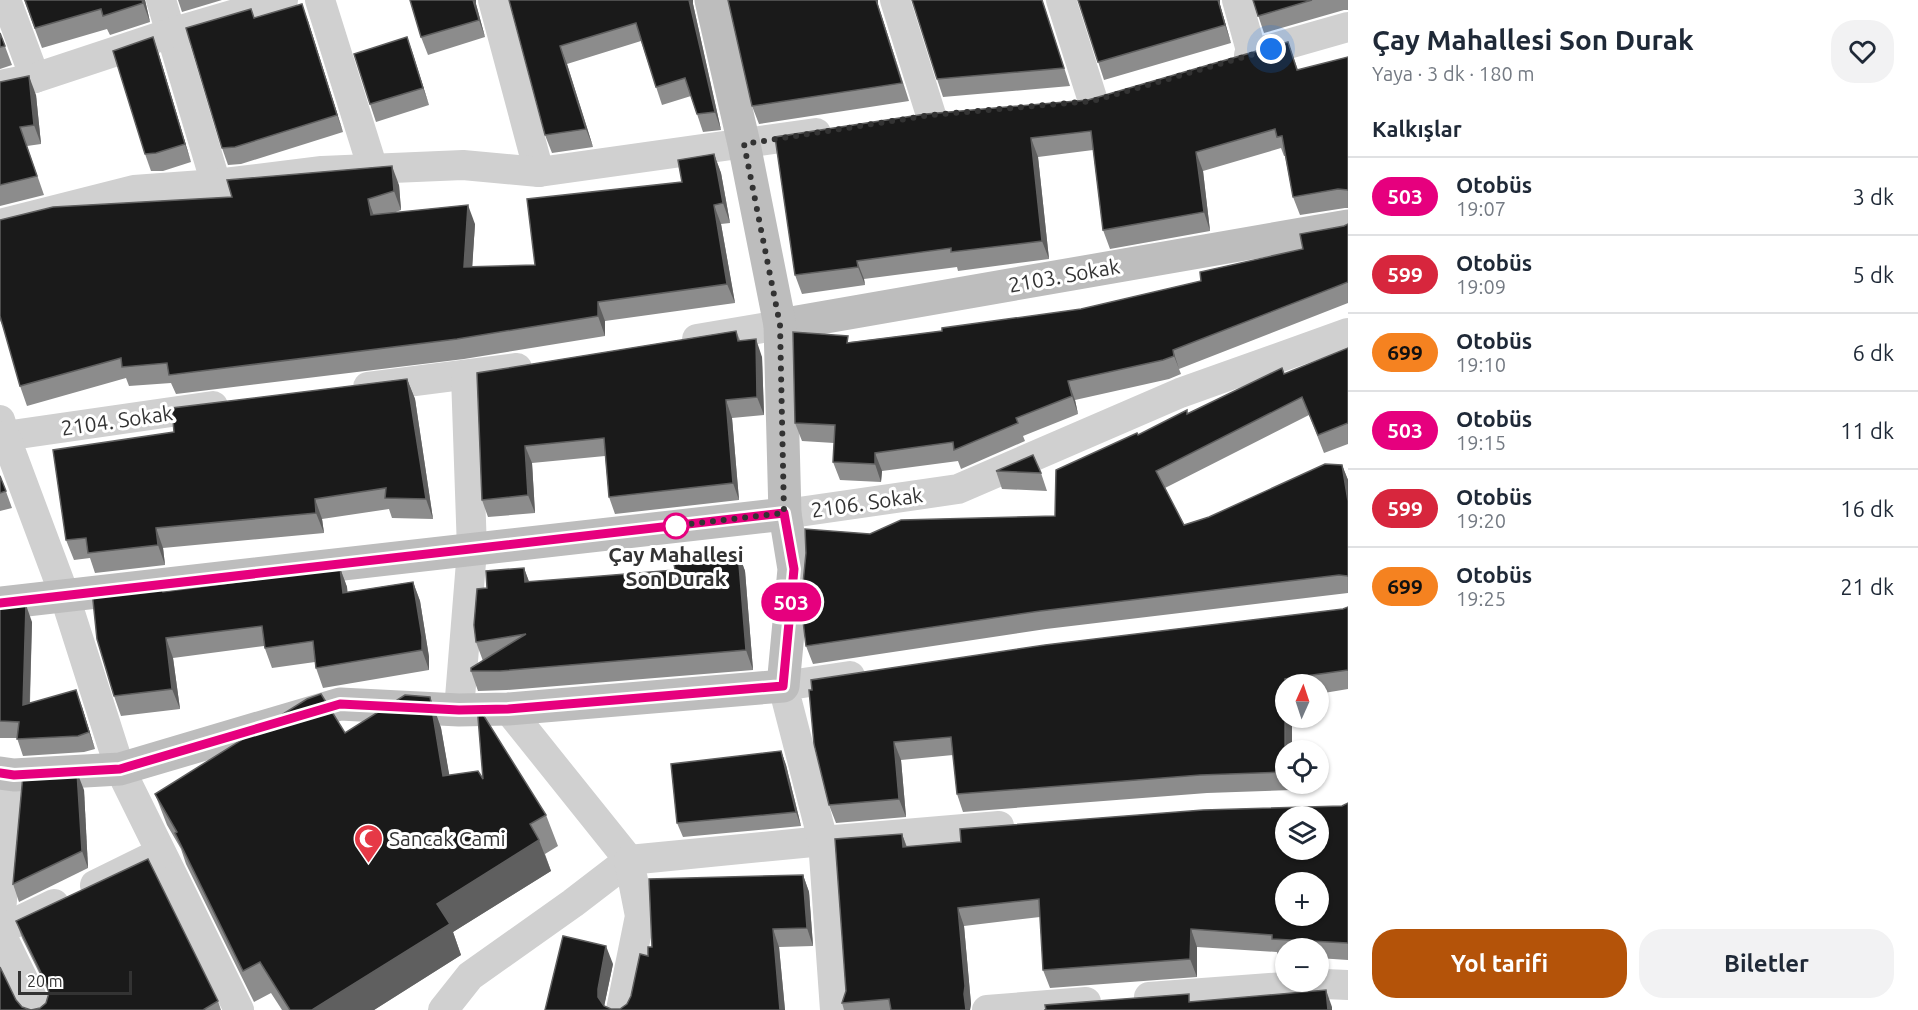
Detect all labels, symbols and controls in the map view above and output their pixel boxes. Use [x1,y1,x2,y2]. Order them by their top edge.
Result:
button: heart [1831,20,1894,83]
text: Çay Mahallesi Son Durak [1372,24,1694,55]
your location [1256,34,1286,64]
text: Yaya · 3 dk · 180 m [1372,62,1535,85]
text: Kalkışlar [1372,116,1462,141]
text: Otobüs [1456,172,1532,197]
text: 503 [1387,184,1423,208]
text: 3 dk [1853,184,1894,209]
text: 19:07 [1456,197,1506,220]
text: Otobüs [1456,250,1532,275]
street label: 2103. Sokak [1006,253,1122,297]
text: 599 [1387,262,1423,286]
text: 5 dk [1853,262,1894,287]
text: 19:09 [1456,275,1506,298]
text: Otobüs [1456,328,1532,353]
text: 699 [1387,340,1423,364]
text: 6 dk [1853,340,1894,365]
text: 19:10 [1456,353,1506,376]
street label: 2104. Sokak [60,400,175,440]
text: Otobüs [1456,406,1532,431]
text: 503 [1387,418,1423,442]
text: 11 dk [1840,418,1894,443]
text: 19:15 [1456,431,1506,454]
street label: 2106. Sokak [810,482,925,522]
text: Otobüs [1456,484,1532,509]
text: 599 [1387,496,1423,520]
text: 16 dk [1840,496,1894,521]
text: 19:20 [1456,509,1506,532]
marker: Çay Mahallesi Son Durak [663,513,689,539]
place label: Çay Mahallesi Son Durak [608,542,744,590]
text: Otobüs [1456,562,1532,587]
text: 699 [1387,574,1423,598]
text: 21 dk [1840,574,1894,599]
line badge: 503 [756,582,826,622]
text: 19:25 [1456,587,1506,610]
text: 503 [773,590,809,614]
north arrow [1275,674,1329,728]
map controls [1275,674,1329,992]
button: locate [1275,740,1329,794]
button: layers [1275,806,1329,860]
mosque icon: Sancak Cami [352,822,384,864]
place label: Sancak Cami [389,826,506,850]
button: + [1275,872,1329,926]
button: Yol tarifi [1372,929,1627,998]
button: Biletler [1639,929,1894,998]
button: − [1275,938,1329,992]
scale bar [18,968,132,996]
text: 20 m [27,972,63,990]

